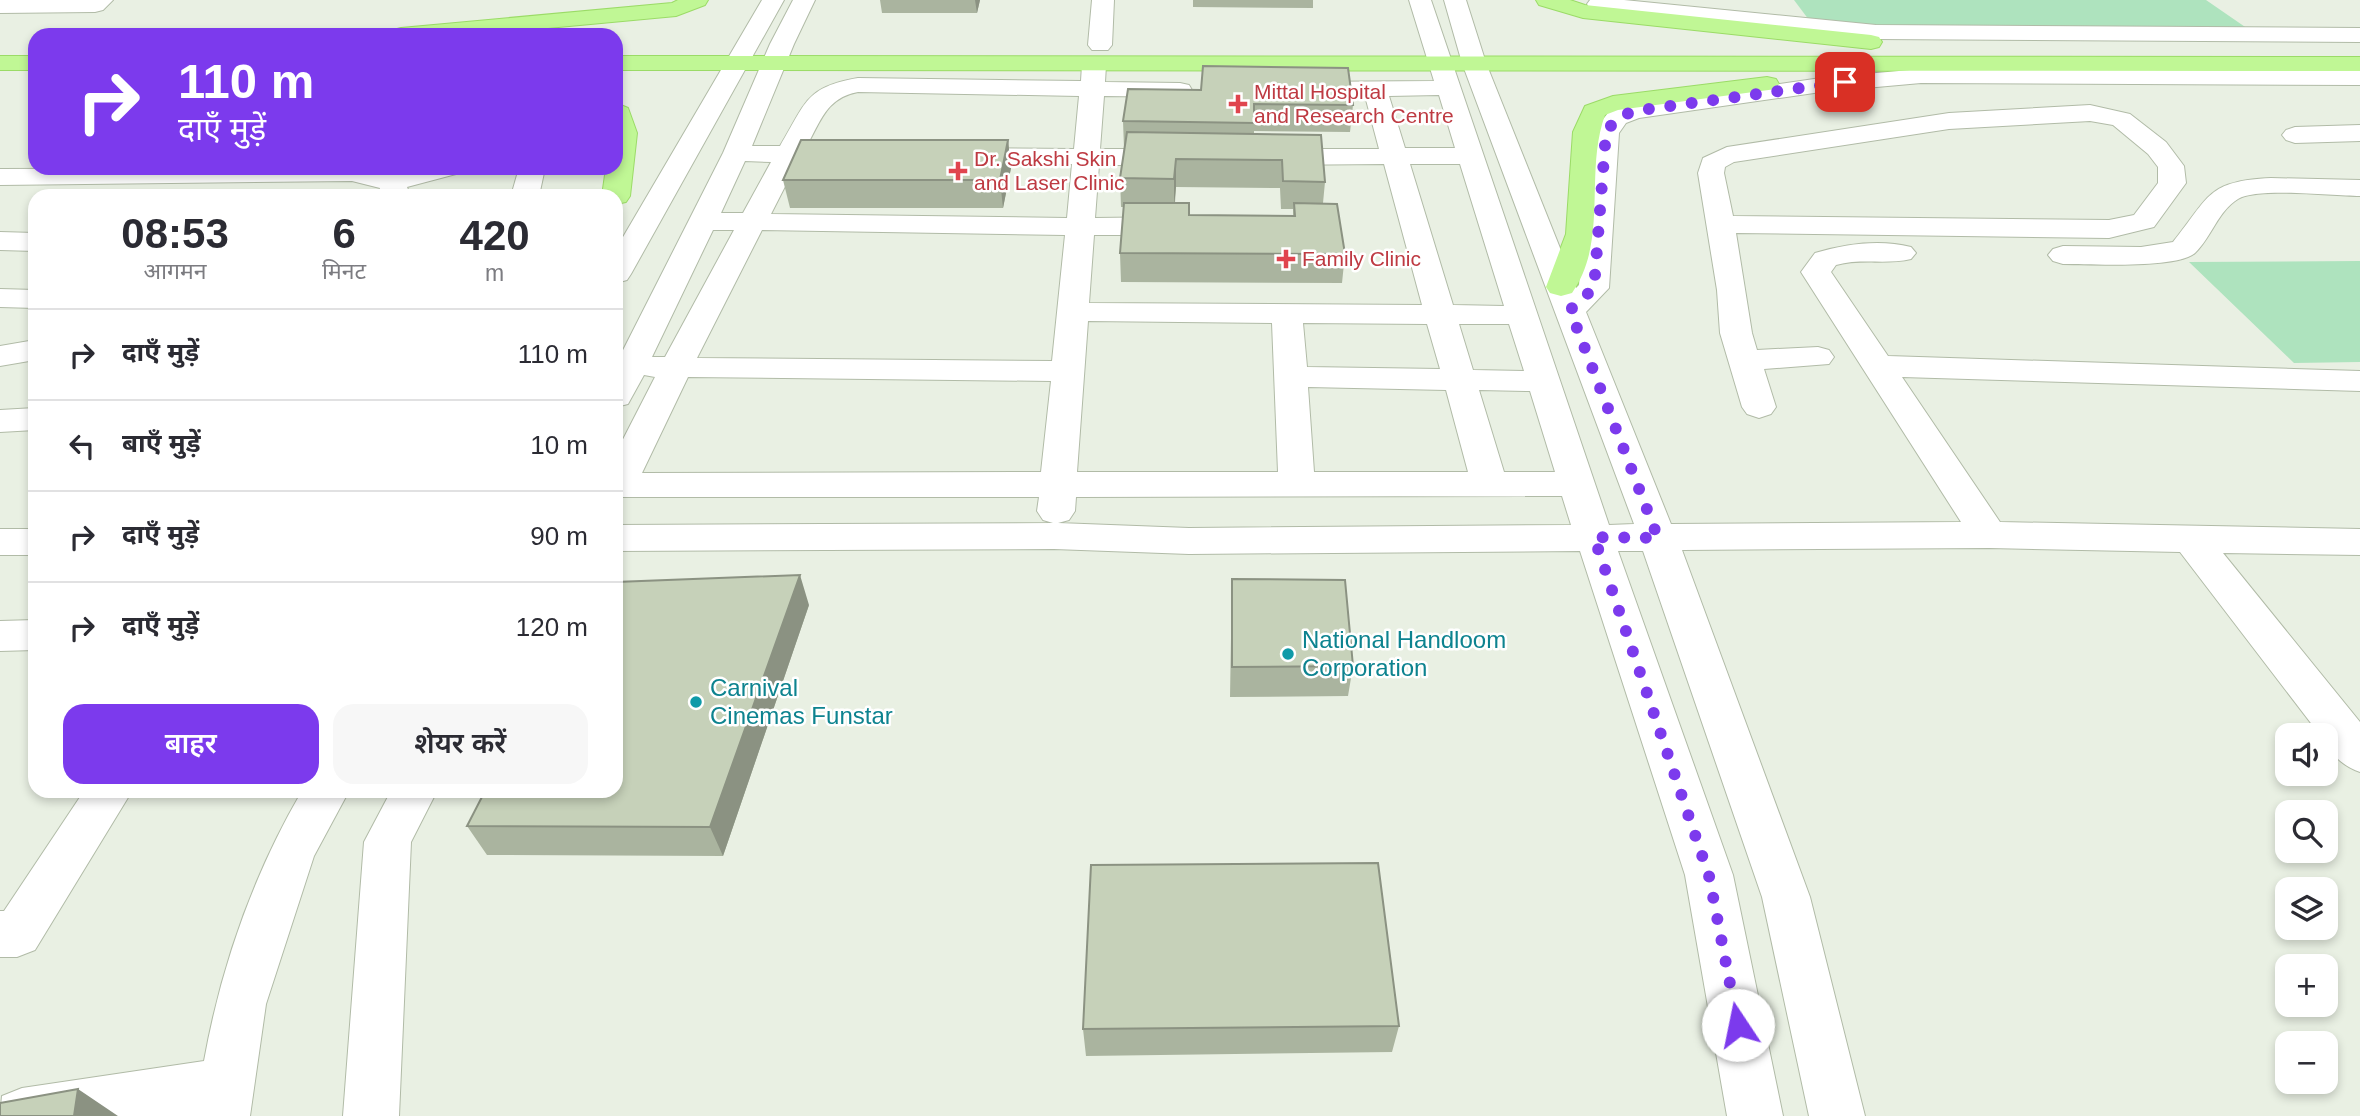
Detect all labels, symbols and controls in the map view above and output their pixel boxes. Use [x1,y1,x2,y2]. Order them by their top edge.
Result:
pin [1815,52,1875,112]
text: 110 m [178,54,314,108]
icon: right [63,56,154,147]
icon: arrive [1826,63,1864,101]
place label: Mittal Hospital and Research Centre [1254,80,1454,127]
marker: Mittal Hospital and Research Centre [1228,94,1248,114]
text: दाएँ मुड़ें [178,111,266,147]
place label: Dr. Sakshi Skin and Laser Clinic [974,147,1125,194]
marker: Dr. Sakshi Skin and Laser Clinic [948,161,968,181]
text: 08:53 [121,210,229,257]
text: 6 [332,210,356,257]
text: 420 [460,212,530,259]
place label: Family Clinic [1302,247,1421,270]
marker: Family Clinic [1276,249,1296,269]
text: आगमन [144,258,207,284]
text: मिनट [322,258,366,284]
text: m [485,260,504,286]
icon: right [63,336,101,374]
text: दाएँ मुड़ें [122,337,199,367]
text: 110 m [518,339,588,369]
icon: left [63,427,101,465]
text: बाएँ मुड़ें [122,428,201,458]
text: 10 m [530,430,588,460]
icon: right [63,518,101,556]
text: दाएँ मुड़ें [122,519,199,549]
text: 90 m [530,521,588,551]
icon: right [63,609,101,647]
text: दाएँ मुड़ें [122,610,199,640]
text: 120 m [516,612,588,642]
place label: National Handloom Corporation [1302,626,1506,681]
marker: National Handloom Corporation [1280,646,1296,662]
place label: Carnival Cinemas Funstar [710,674,893,729]
marker: Carnival Cinemas Funstar [688,694,704,710]
button: बाहर [63,704,319,784]
button: शेयर करें [333,704,588,784]
map controls [2275,723,2338,1094]
button: sound [2275,723,2338,786]
button: search [2275,800,2338,863]
button: layers [2275,877,2338,940]
button: + [2275,954,2338,1017]
position arrow [1701,988,1775,1062]
button: − [2275,1031,2338,1094]

